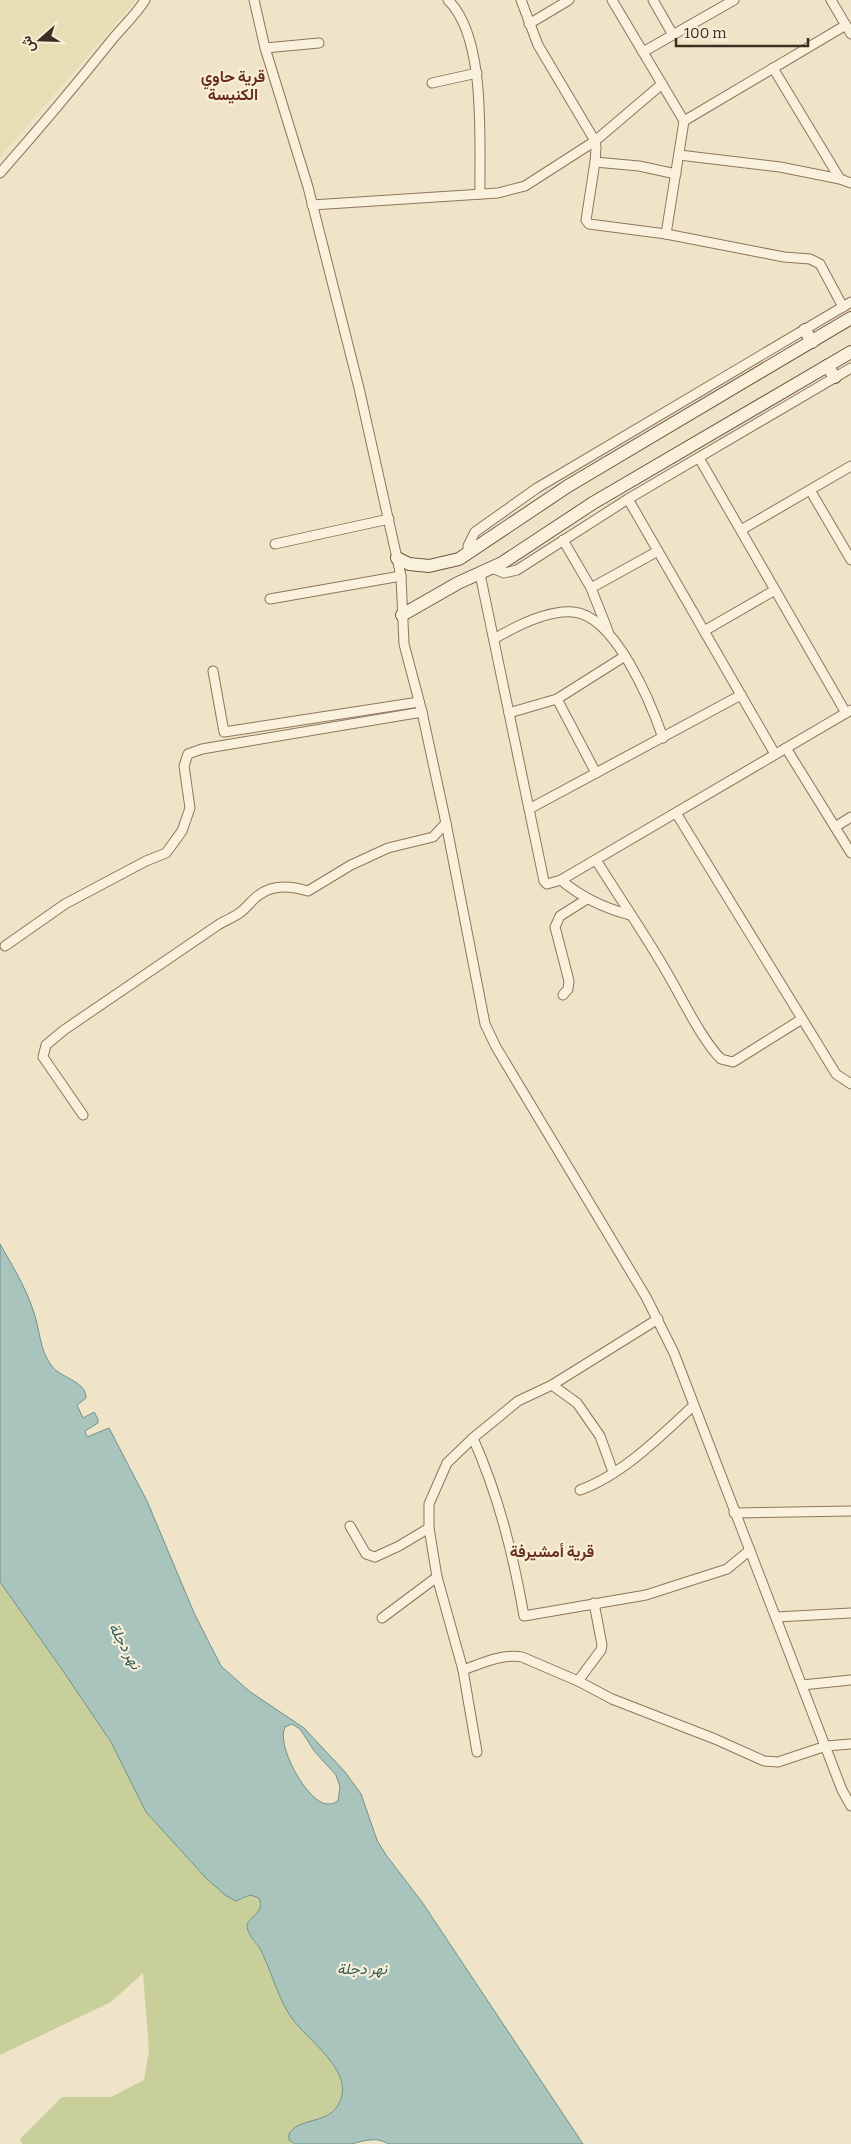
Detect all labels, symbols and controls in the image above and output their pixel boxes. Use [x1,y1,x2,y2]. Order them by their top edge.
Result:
north arrow [15,15,65,65]
scale bar [676,15,808,47]
text: 100 m [684,24,727,42]
text: ش [17,33,39,55]
district label: قرية حاوي الكنيسة [201,67,265,104]
district label: قرية أمشيرفة [510,1542,594,1562]
water label: نهر دجلة [105,1620,145,1673]
water label: نهر دجلة [337,1960,388,1978]

